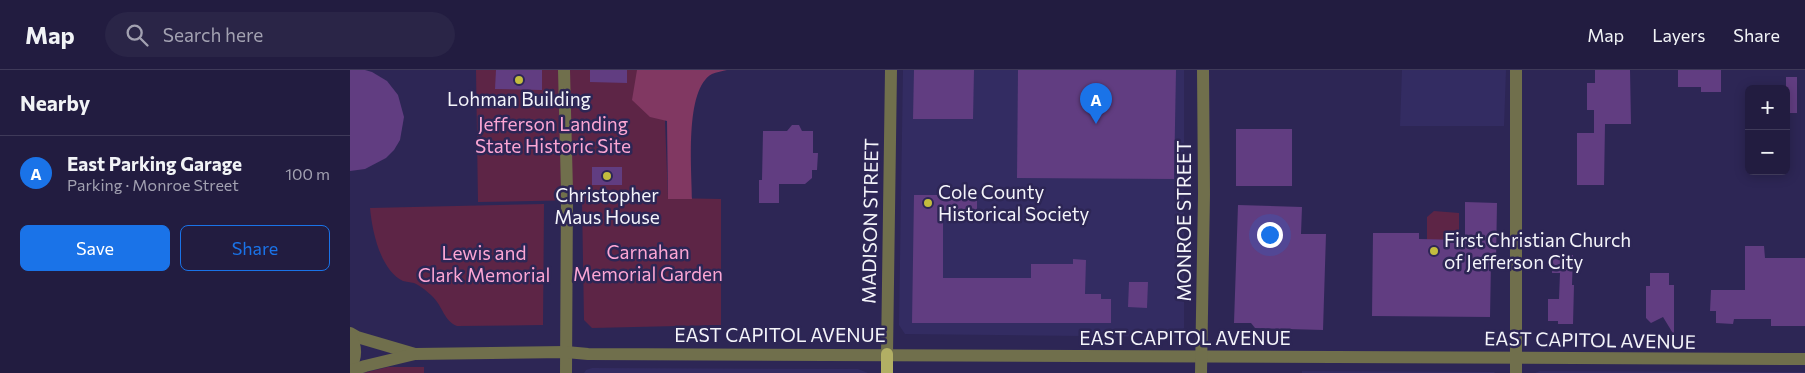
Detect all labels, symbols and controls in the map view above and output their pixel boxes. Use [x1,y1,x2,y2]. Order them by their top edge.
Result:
search box [105,12,455,57]
text: Map [25,20,75,49]
icon: search [123,21,151,49]
text: Search here [163,23,263,46]
text: Map [1587,24,1624,46]
text: Layers [1652,24,1705,46]
text: Share [1733,24,1780,46]
marker: Lohman Building [513,74,525,86]
pin: A [1080,83,1112,124]
map controls [1745,85,1790,175]
button: + [1745,85,1790,130]
place label: Lohman Building [447,87,591,110]
text: Nearby [20,90,90,115]
park label: Jefferson Landing State Historic Site [475,112,631,157]
button: − [1745,130,1790,175]
street label: MADISON STREET [857,138,882,304]
street label: MONROE STREET [1172,140,1195,302]
text: East Parking Garage [67,152,242,175]
text: A [30,164,42,183]
text: 100 m [285,164,330,183]
marker: Christopher Maus House [601,170,613,182]
text: Parking · Monroe Street [67,175,239,194]
place label: Cole County Historical Society [938,180,1089,225]
place label: Christopher Maus House [554,183,660,228]
marker: Cole County Historical Society [922,197,934,209]
your location [1257,222,1283,248]
button: Save [20,225,170,271]
button: Share [180,225,330,271]
place label: First Christian Church of Jefferson City [1444,228,1631,273]
park label: Carnahan Memorial Garden [573,240,723,285]
park label: Lewis and Clark Memorial [418,241,550,286]
marker: First Christian Church of Jefferson City [1428,245,1440,257]
street label: EAST CAPITOL AVENUE [674,323,886,346]
street label: EAST CAPITOL AVENUE [1079,326,1291,349]
street label: EAST CAPITOL AVENUE [1484,326,1696,353]

